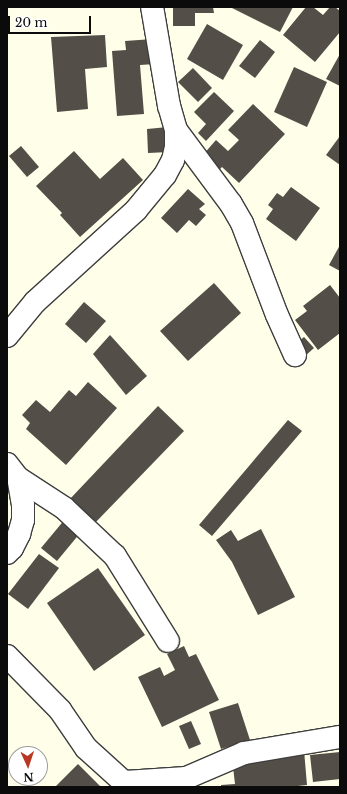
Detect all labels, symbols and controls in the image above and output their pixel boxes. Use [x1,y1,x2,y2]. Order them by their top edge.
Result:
scale bar [10,8,93,34]
text: 20 m [15,15,47,30]
north arrow [8,746,48,786]
text: N [23,770,34,784]

